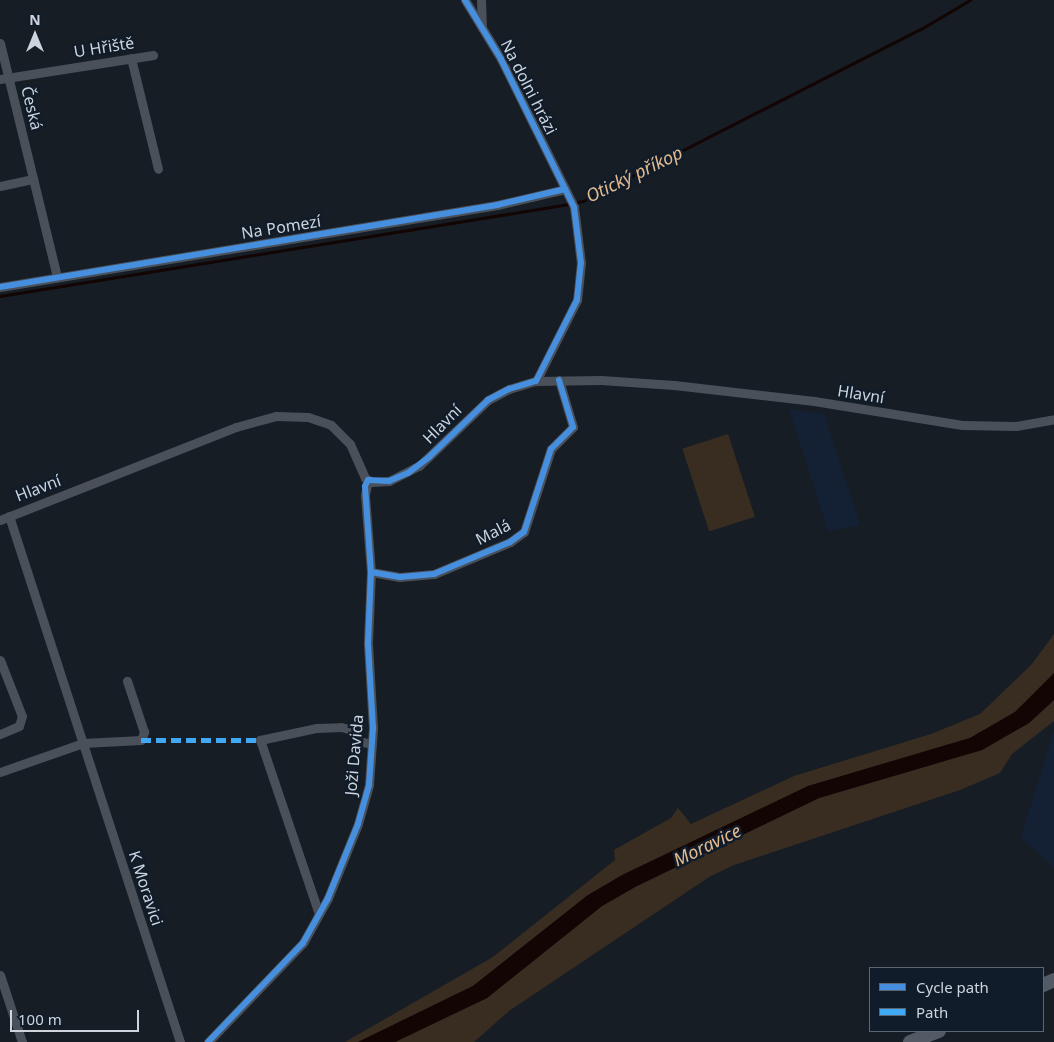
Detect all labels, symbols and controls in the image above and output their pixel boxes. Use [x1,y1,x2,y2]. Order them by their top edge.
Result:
north arrow [10,10,60,60]
text: N [29,10,41,29]
street label: U Hřiště [72,33,136,61]
street label: Na dolni hrázi [497,36,561,138]
street label: Česká [17,84,47,132]
water label: Otický příkop [582,141,686,207]
street label: Na Pomezí [240,211,322,243]
street label: Hlavní [836,381,886,407]
street label: Hlavní [419,401,465,447]
street label: Hlavní [13,471,63,505]
street label: Malá [472,515,514,549]
street label: Joži Davida [341,714,367,796]
water label: Moravice [670,819,744,871]
street label: K Moravici [125,848,167,928]
legend [869,967,1044,1032]
text: Cycle path [916,977,989,997]
scale bar [12,1000,141,1032]
text: Path [916,1002,948,1022]
text: 100 m [18,1009,62,1029]

